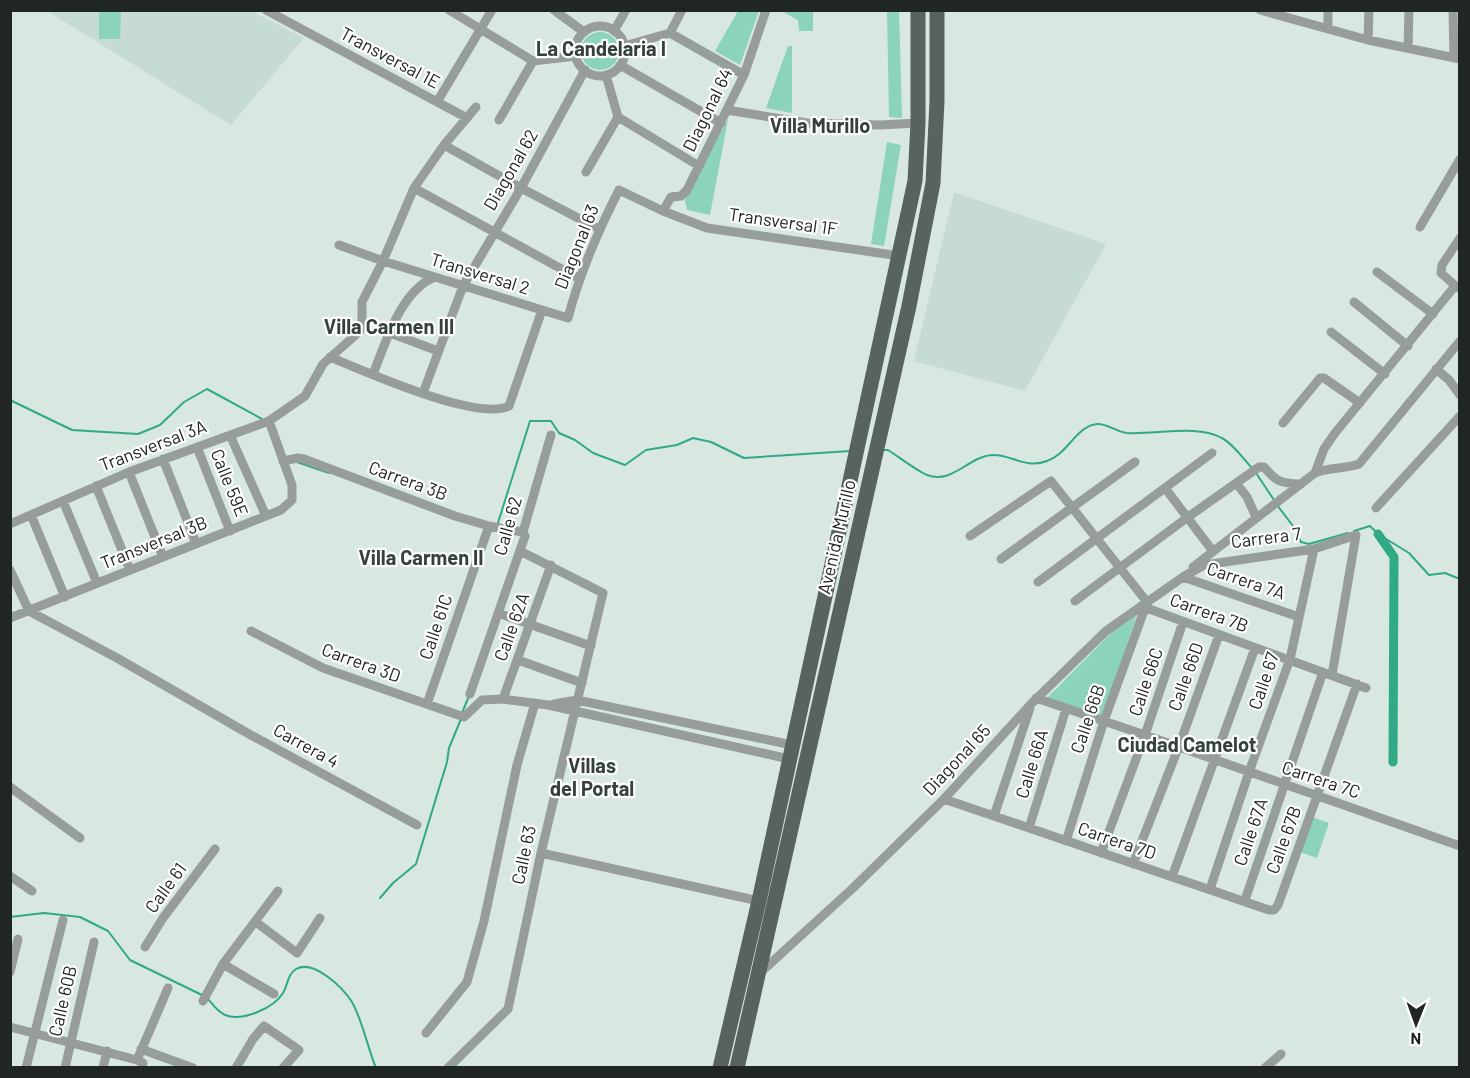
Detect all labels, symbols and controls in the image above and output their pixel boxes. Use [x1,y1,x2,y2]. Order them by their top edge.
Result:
street label: Transversal 1E [337,22,444,93]
district label: La Candelaria I [536,36,666,60]
street label: Diagonal 64 [677,64,737,155]
district label: Villa Murillo [770,113,870,137]
street label: Diagonal 62 [478,125,542,214]
street label: Diagonal 63 [549,201,603,292]
street label: Transversal 1F [728,203,839,240]
street label: Transversal 2 [428,248,532,299]
district label: Villa Carmen III [324,314,454,338]
street label: Transversal 3A [96,415,209,476]
street label: Calle 59E [206,446,253,520]
street label: Carrera 3B [366,456,451,505]
street label: Avenida Murillo [812,477,860,596]
street label: Calle 62 [488,494,526,558]
street label: Transversal 3B [97,511,210,573]
street label: Carrera 7 [1230,522,1303,552]
district label: Villa Carmen II [358,545,484,569]
street label: Carrera 7A [1204,556,1288,604]
street label: Carrera 7B [1167,588,1252,636]
street label: Calle 62A [489,589,534,664]
street label: Calle 61C [414,591,456,662]
street label: Carrera 3D [319,638,404,686]
street label: Calle 66D [1163,639,1208,714]
street label: Calle 66C [1123,645,1167,719]
street label: Calle 67 [1243,649,1283,712]
street label: Calle 66B [1065,681,1109,756]
street label: Carrera 4 [270,718,343,772]
street label: Diagonal 65 [918,719,995,800]
street label: Calle 66A [1010,727,1052,801]
district label: Ciudad Camelot [1118,732,1256,756]
district label: Villas del Portal [550,753,634,800]
street label: Carrera 7C [1279,755,1363,803]
street label: Calle 67A [1228,795,1272,868]
street label: Calle 67B [1261,803,1305,877]
street label: Carrera 7D [1075,816,1159,864]
street label: Calle 63 [506,823,540,886]
street label: Calle 61 [140,858,191,917]
street label: Calle 60B [43,963,81,1038]
north arrow [1386,994,1446,1054]
text: N [1410,1030,1421,1049]

